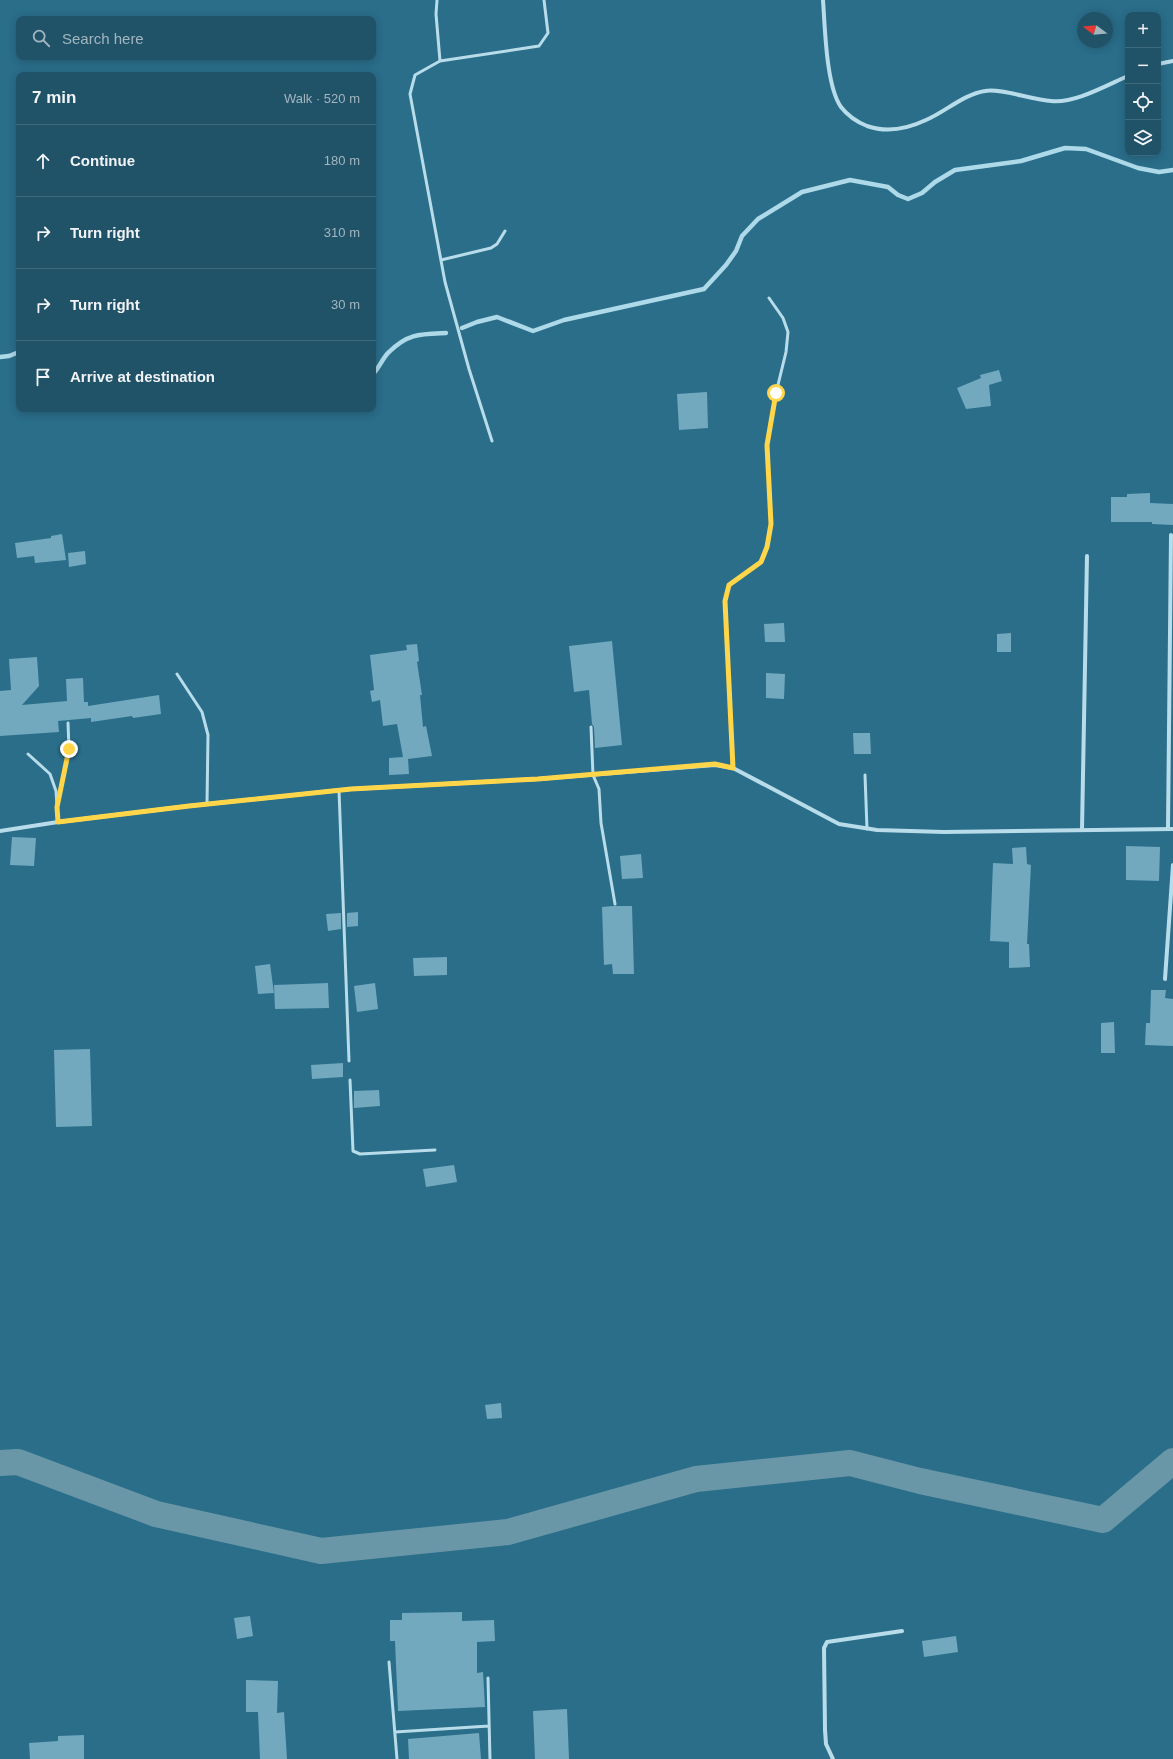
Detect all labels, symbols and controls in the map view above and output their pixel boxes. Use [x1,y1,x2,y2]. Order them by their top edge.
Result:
north arrow [1077,12,1113,48]
map controls [1125,12,1161,156]
button: + [1125,12,1161,48]
search box [16,16,376,60]
icon: search [30,27,52,49]
text: Search here [62,30,144,47]
button: − [1125,48,1161,84]
button: locate [1125,84,1161,120]
text: 7 min [32,88,76,107]
text: Walk · 520 m [284,91,360,106]
button: layers [1125,120,1161,156]
icon: ahead [32,150,54,172]
text: Continue [70,152,135,169]
text: 180 m [324,153,360,168]
icon: right [32,222,54,244]
text: Turn right [70,224,140,241]
text: 310 m [324,225,360,240]
icon: right [32,294,54,316]
text: Turn right [70,296,140,313]
text: 30 m [331,297,360,312]
icon: arrive [32,366,54,388]
text: Arrive at destination [70,368,215,385]
route start [767,384,785,402]
route end [60,740,78,758]

